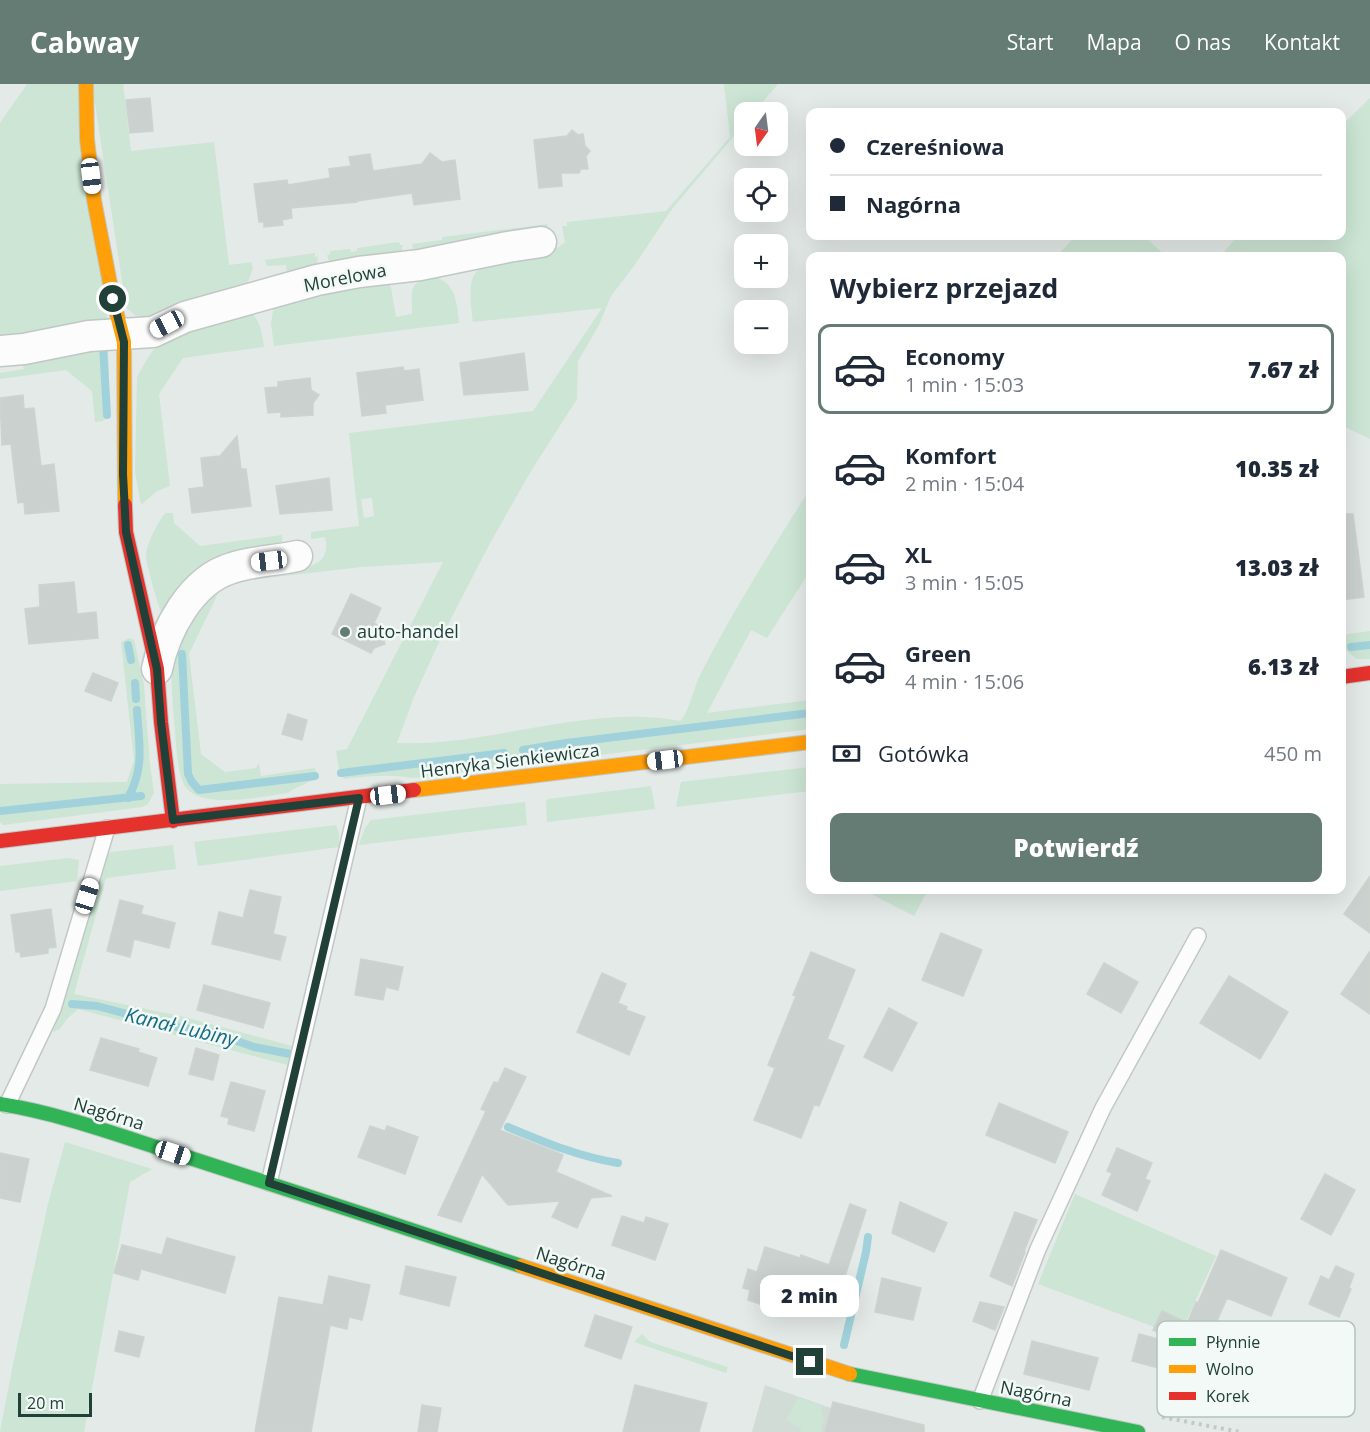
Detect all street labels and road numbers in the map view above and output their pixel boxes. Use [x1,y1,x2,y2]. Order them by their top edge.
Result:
street label: Morelowa [301,257,388,297]
street label: Henryka Sienkiewicza [419,737,601,783]
street label: Nagórna [71,1091,147,1135]
street label: Nagórna [533,1240,610,1286]
street label: Nagórna [998,1374,1074,1412]

